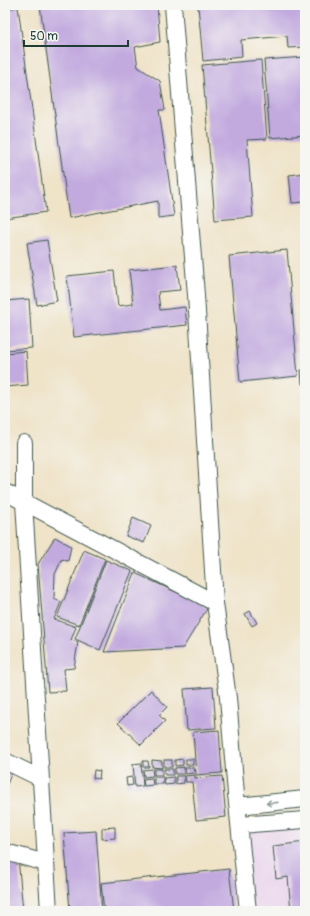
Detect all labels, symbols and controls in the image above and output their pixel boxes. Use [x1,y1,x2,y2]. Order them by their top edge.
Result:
scale bar [24,22,128,48]
text: 50 m [30,29,58,44]
one-way arrow [266,799,279,807]

